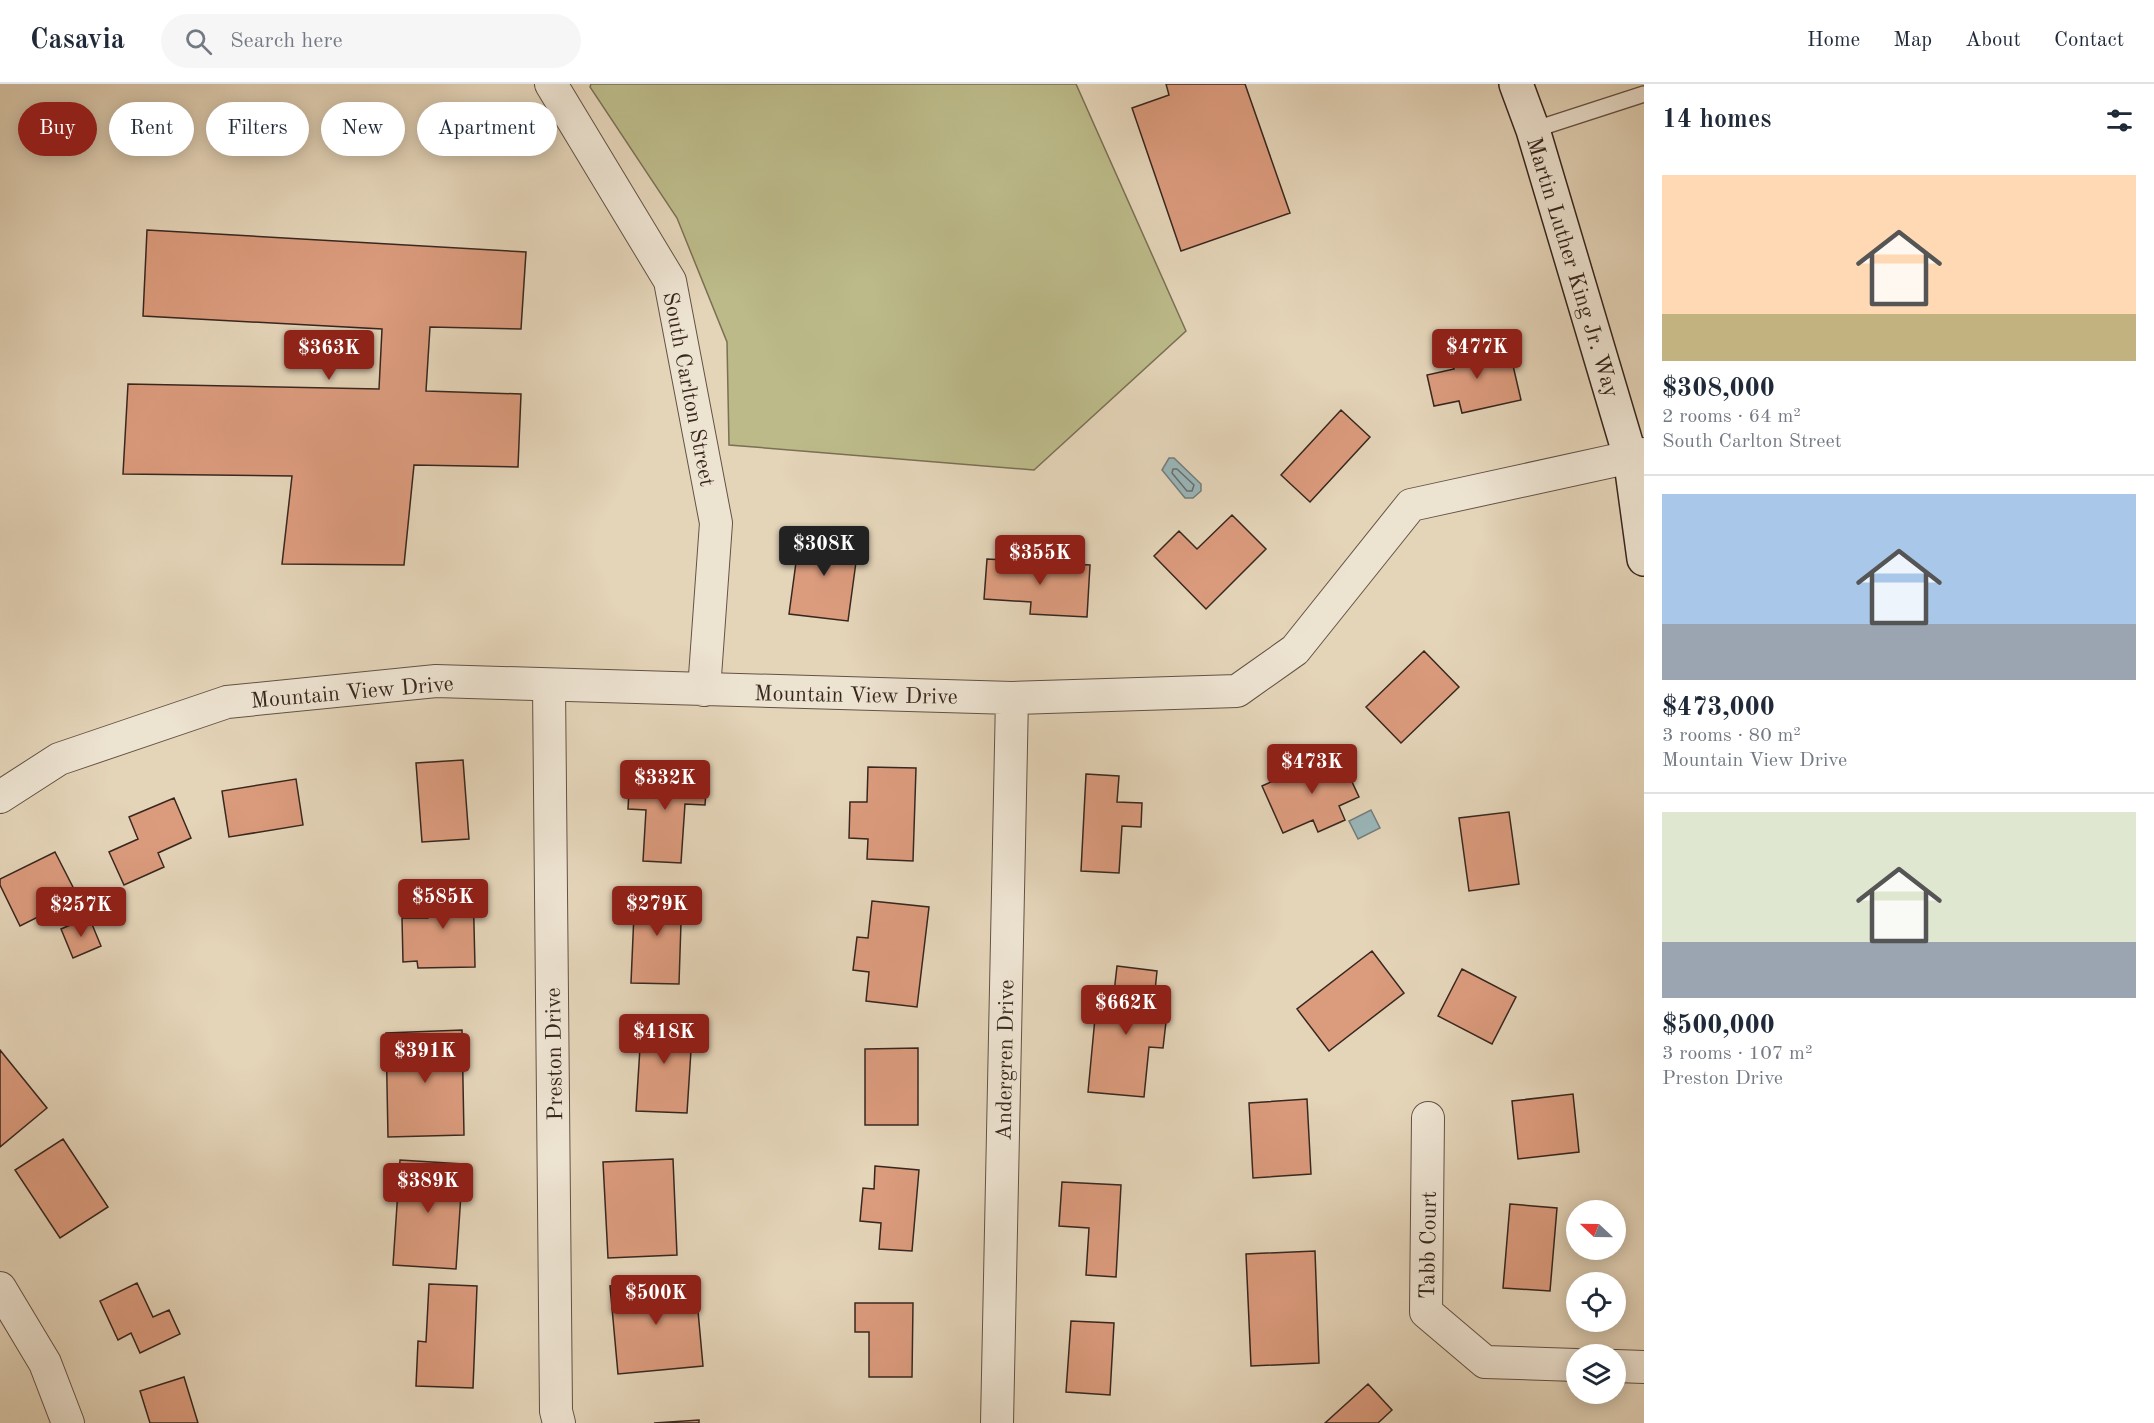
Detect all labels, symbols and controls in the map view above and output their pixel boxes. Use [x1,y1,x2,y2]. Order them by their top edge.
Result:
search box [161,14,581,68]
icon: search [182,25,215,58]
text: Casavia [30,27,125,55]
text: Search here [230,30,343,52]
text: Home [1807,30,1860,51]
text: Map [1893,30,1932,51]
text: About [1965,30,2021,51]
text: Contact [2054,30,2124,51]
chip: Buy [18,102,97,156]
chip: Rent [109,102,194,156]
chip: Filters [206,102,309,156]
chip: New [321,102,405,156]
chip: Apartment [417,102,557,156]
icon: filters [2103,104,2136,137]
text: 14 homes [1662,107,1771,133]
street label: Martin Luther King Jr. Way [1522,135,1622,401]
icon: home [1845,214,1953,322]
street label: South Carlton Street [658,290,718,488]
pin: $477K [1435,329,1519,380]
pin: $363K [287,330,371,381]
text: $477K [1446,338,1508,358]
text: $363K [298,339,360,359]
text: $308,000 [1662,376,1775,402]
text: 2 rooms · 64 m² [1662,407,1801,427]
text: South Carlton Street [1662,432,1842,452]
pin: $308K [782,526,866,577]
icon: home [1845,533,1953,641]
text: $308K [793,535,855,555]
pin: $355K [998,535,1082,586]
text: $355K [1009,544,1071,564]
street label: Mountain View Drive [250,673,455,713]
street label: Mountain View Drive [754,683,958,709]
text: $473,000 [1662,695,1775,721]
text: 3 rooms · 80 m² [1662,726,1801,746]
pin: $473K [1270,744,1354,795]
text: Mountain View Drive [1662,751,1847,771]
text: $473K [1281,753,1343,773]
pin: $332K [623,760,707,811]
text: $332K [634,769,696,789]
icon: home [1845,851,1953,959]
pin: $585K [401,879,485,930]
pin: $279K [615,886,699,937]
pin: $257K [39,887,123,938]
text: $585K [412,888,474,908]
text: $279K [626,895,688,915]
text: $257K [50,896,112,916]
street label: Andergren Drive [994,979,1018,1141]
pin: $662K [1084,985,1168,1036]
street label: Preston Drive [543,987,567,1121]
text: $662K [1095,994,1157,1014]
text: $500,000 [1662,1013,1775,1039]
pin: $418K [622,1014,706,1065]
text: $418K [633,1023,695,1043]
pin: $391K [383,1033,467,1084]
text: $391K [394,1042,456,1062]
text: 3 rooms · 107 m² [1662,1044,1812,1064]
text: Preston Drive [1662,1069,1783,1089]
pin: $389K [386,1163,470,1214]
text: $389K [397,1172,459,1192]
street label: Tabb Court [1417,1191,1441,1299]
north arrow [1566,1200,1626,1260]
map controls [1566,1200,1626,1404]
button: locate [1566,1272,1626,1332]
pin: $500K [614,1275,698,1326]
text: $500K [625,1284,687,1304]
button: layers [1566,1344,1626,1404]

